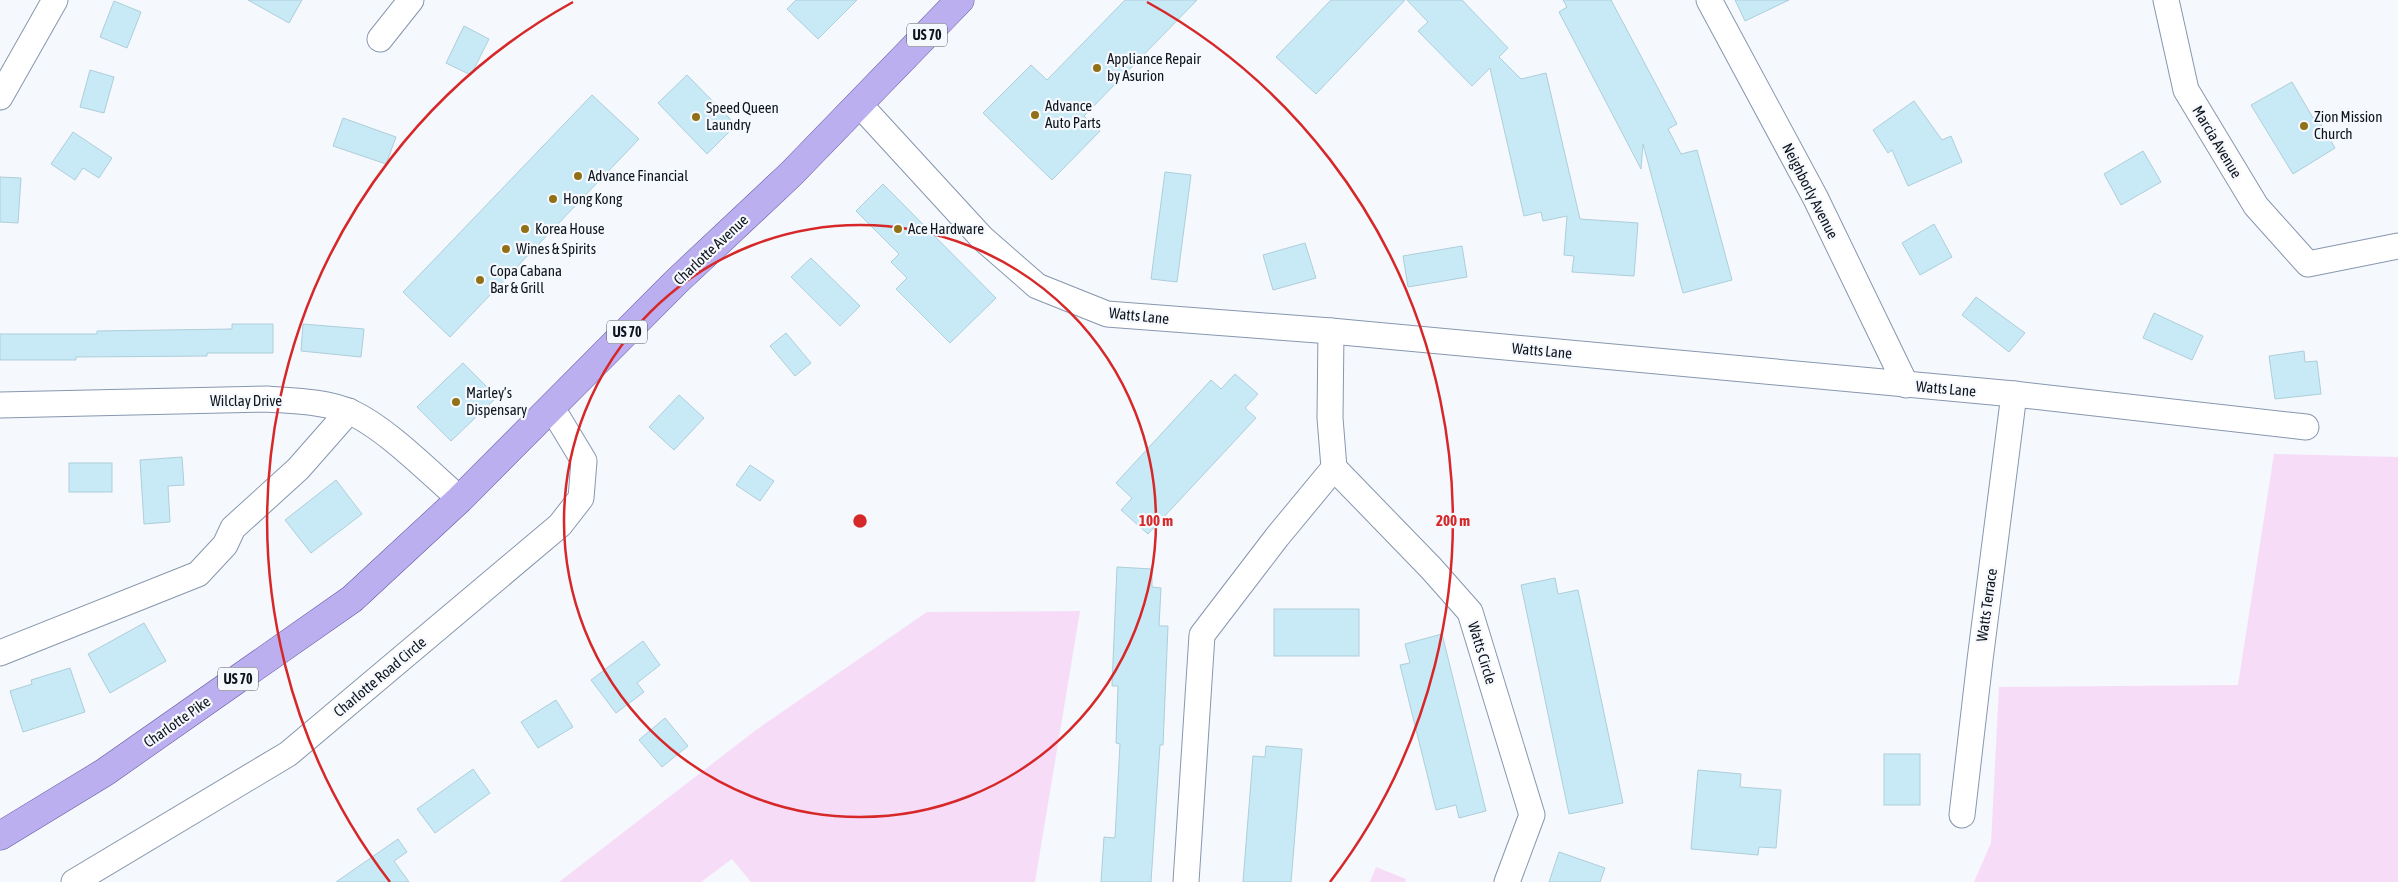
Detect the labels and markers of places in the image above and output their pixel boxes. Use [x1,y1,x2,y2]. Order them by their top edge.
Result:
place label: Appliance Repair by Asurion [1107,50,1202,84]
marker: Appliance Repair by Asurion [1091,62,1103,74]
place label: Advance Auto Parts [1045,97,1101,131]
place label: Speed Queen Laundry [706,99,779,133]
place label: Zion Mission Church [2314,108,2382,142]
marker: Advance Auto Parts [1029,109,1041,121]
marker: Speed Queen Laundry [690,111,702,123]
marker: Zion Mission Church [2298,120,2310,132]
place label: Advance Financial [588,167,688,184]
marker: Advance Financial [572,170,584,182]
place label: Hong Kong [563,190,623,207]
marker: Hong Kong [547,193,559,205]
place label: Korea House [535,220,605,237]
place label: Ace Hardware [908,220,984,237]
marker: Korea House [519,223,531,235]
marker: Ace Hardware [892,223,904,235]
place label: Wines & Spirits [516,240,596,257]
marker: Wines & Spirits [500,243,512,255]
place label: Copa Cabana Bar & Grill [490,262,562,296]
marker: Copa Cabana Bar & Grill [474,274,486,286]
place label: Marley’s Dispensary [466,384,527,418]
marker: Marley’s Dispensary [450,396,462,408]
centre of rings [851,512,869,530]

